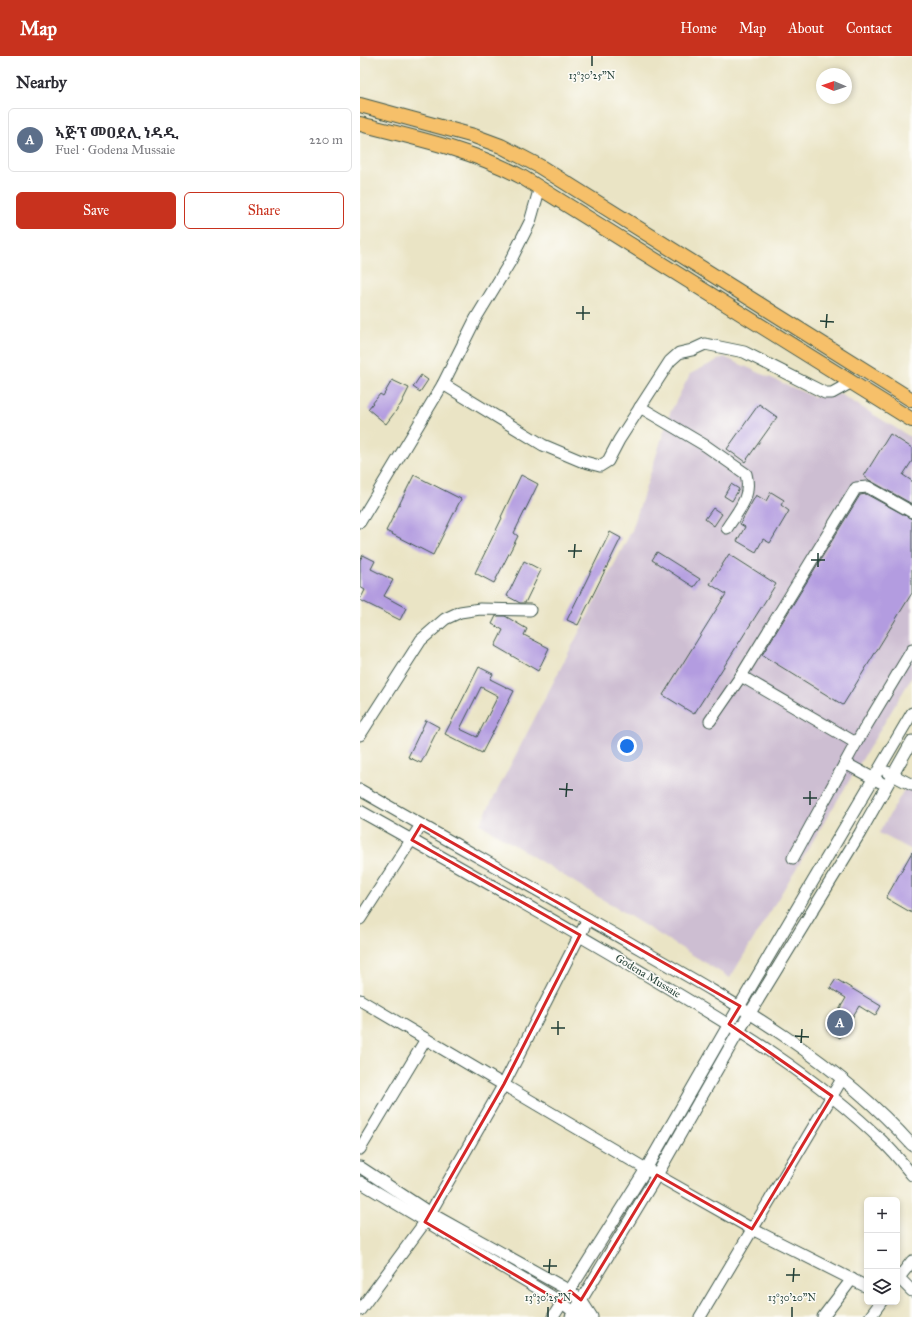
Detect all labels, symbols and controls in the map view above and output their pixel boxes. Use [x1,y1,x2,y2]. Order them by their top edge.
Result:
text: Map [20,17,57,40]
text: Home [680,20,717,37]
text: Map [739,20,766,37]
text: About [788,20,824,37]
text: Contact [846,20,892,37]
north arrow [816,68,852,104]
text: 13°30'25"N [569,70,616,82]
text: Nearby [16,72,67,93]
text: ኣጅፕ መዐደሊ ነዳዲ [55,124,179,142]
text: A [26,132,34,148]
text: 220 m [309,132,343,148]
text: Fuel · Godena Mussaie [55,142,175,158]
button: Save [16,192,176,229]
button: Share [184,192,344,229]
your location [617,736,637,756]
street label: Godena Mussaie [613,951,683,1001]
pin: A [827,1008,853,1038]
map controls [864,1197,900,1305]
button: + [864,1197,900,1233]
button: − [864,1233,900,1269]
button: layers [864,1269,900,1305]
text: 13°30'25"N [525,1292,572,1304]
text: 13°30'20"N [768,1292,816,1304]

